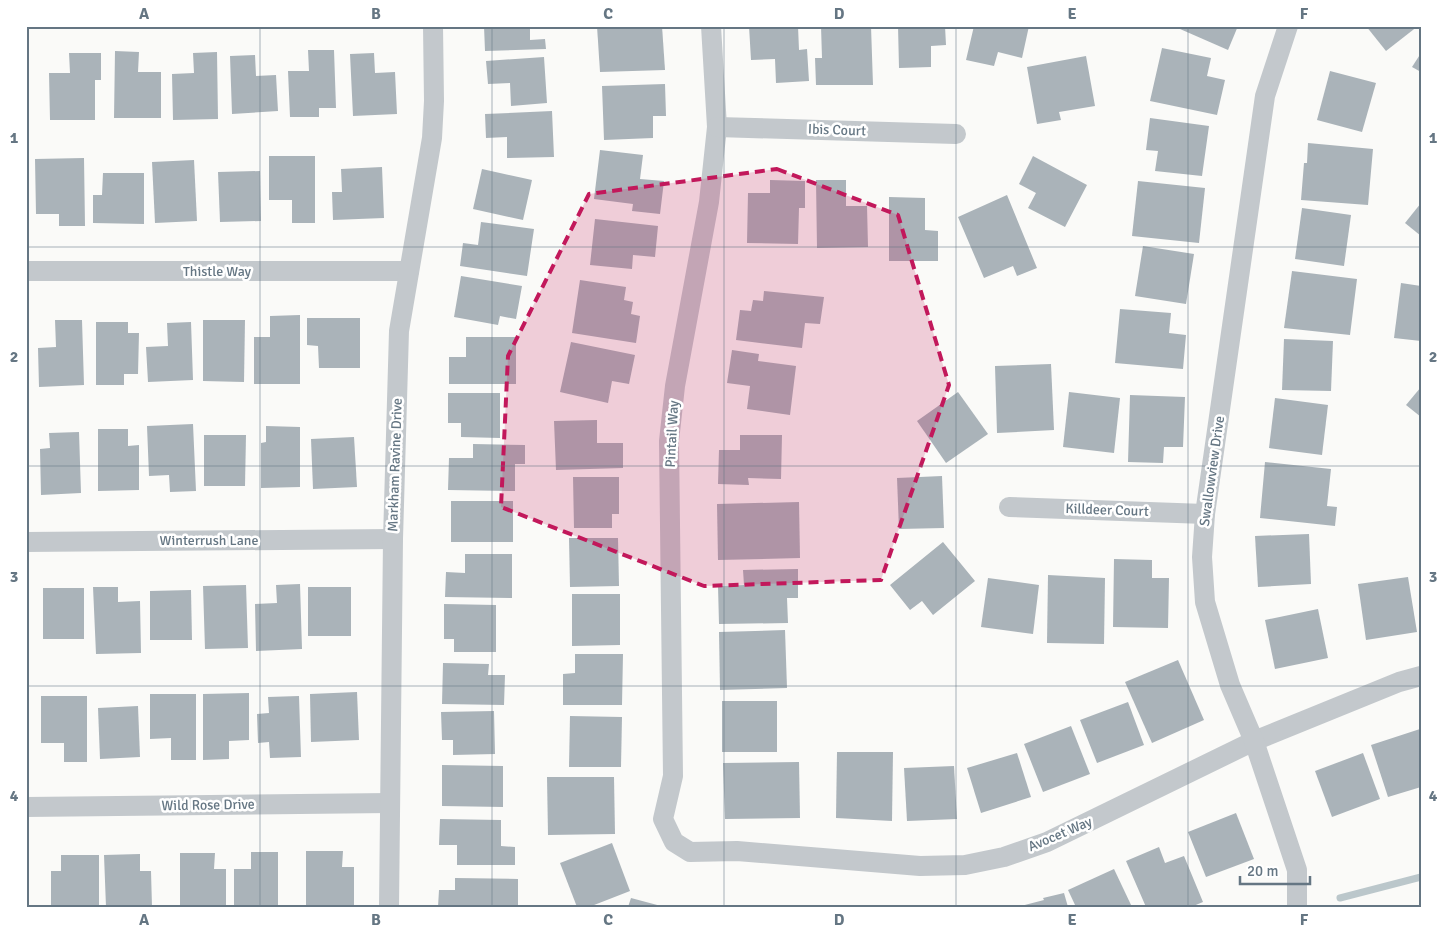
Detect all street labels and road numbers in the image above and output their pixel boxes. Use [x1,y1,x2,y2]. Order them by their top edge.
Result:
street label: Ibis Court [808,120,866,140]
street label: Thistle Way [183,263,252,280]
street label: Markham Ravine Drive [384,398,406,532]
street label: Pintail Way [662,400,682,468]
street label: Swallowview Drive [1196,415,1228,527]
street label: Killdeer Court [1065,500,1149,520]
street label: Winterrush Lane [160,532,258,549]
street label: Wild Rose Drive [161,796,255,814]
street label: Avocet Way [1025,813,1095,855]

